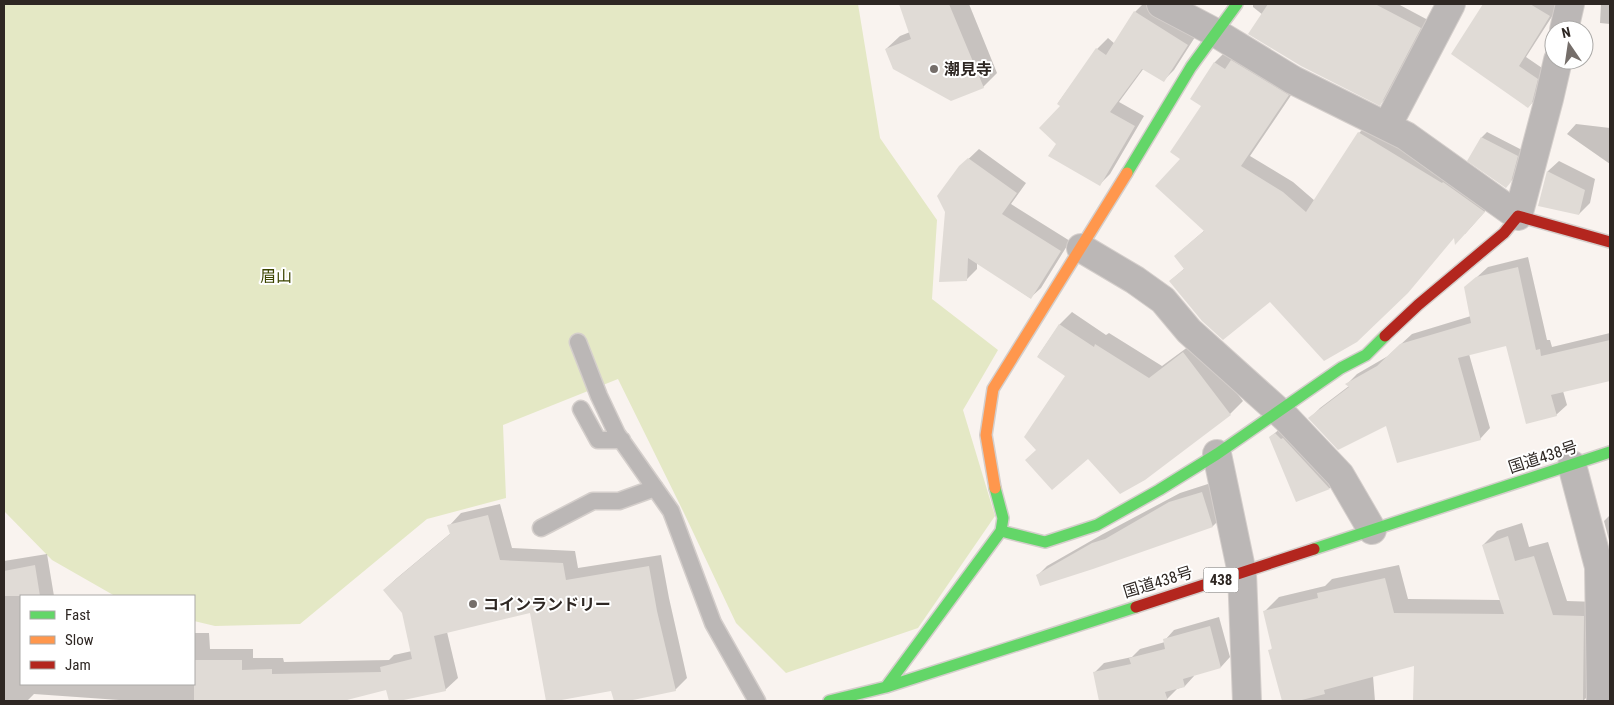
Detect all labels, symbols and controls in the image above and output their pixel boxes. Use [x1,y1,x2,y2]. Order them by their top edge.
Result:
north arrow [1544,20,1594,70]
text: N [1560,24,1572,41]
place label: 潮見寺 [944,60,992,79]
marker: 潮見寺 [928,63,940,75]
park label: 眉山 [260,267,292,286]
street label: 国道438号 [1506,437,1580,477]
street label: 国道438号 [1121,562,1195,602]
road number: 438 [1204,568,1238,592]
legend [20,595,195,685]
place label: コインランドリー [483,595,611,614]
marker: コインランドリー [467,598,479,610]
text: Fast [65,606,90,624]
text: Slow [65,631,94,649]
text: Jam [65,656,91,674]

